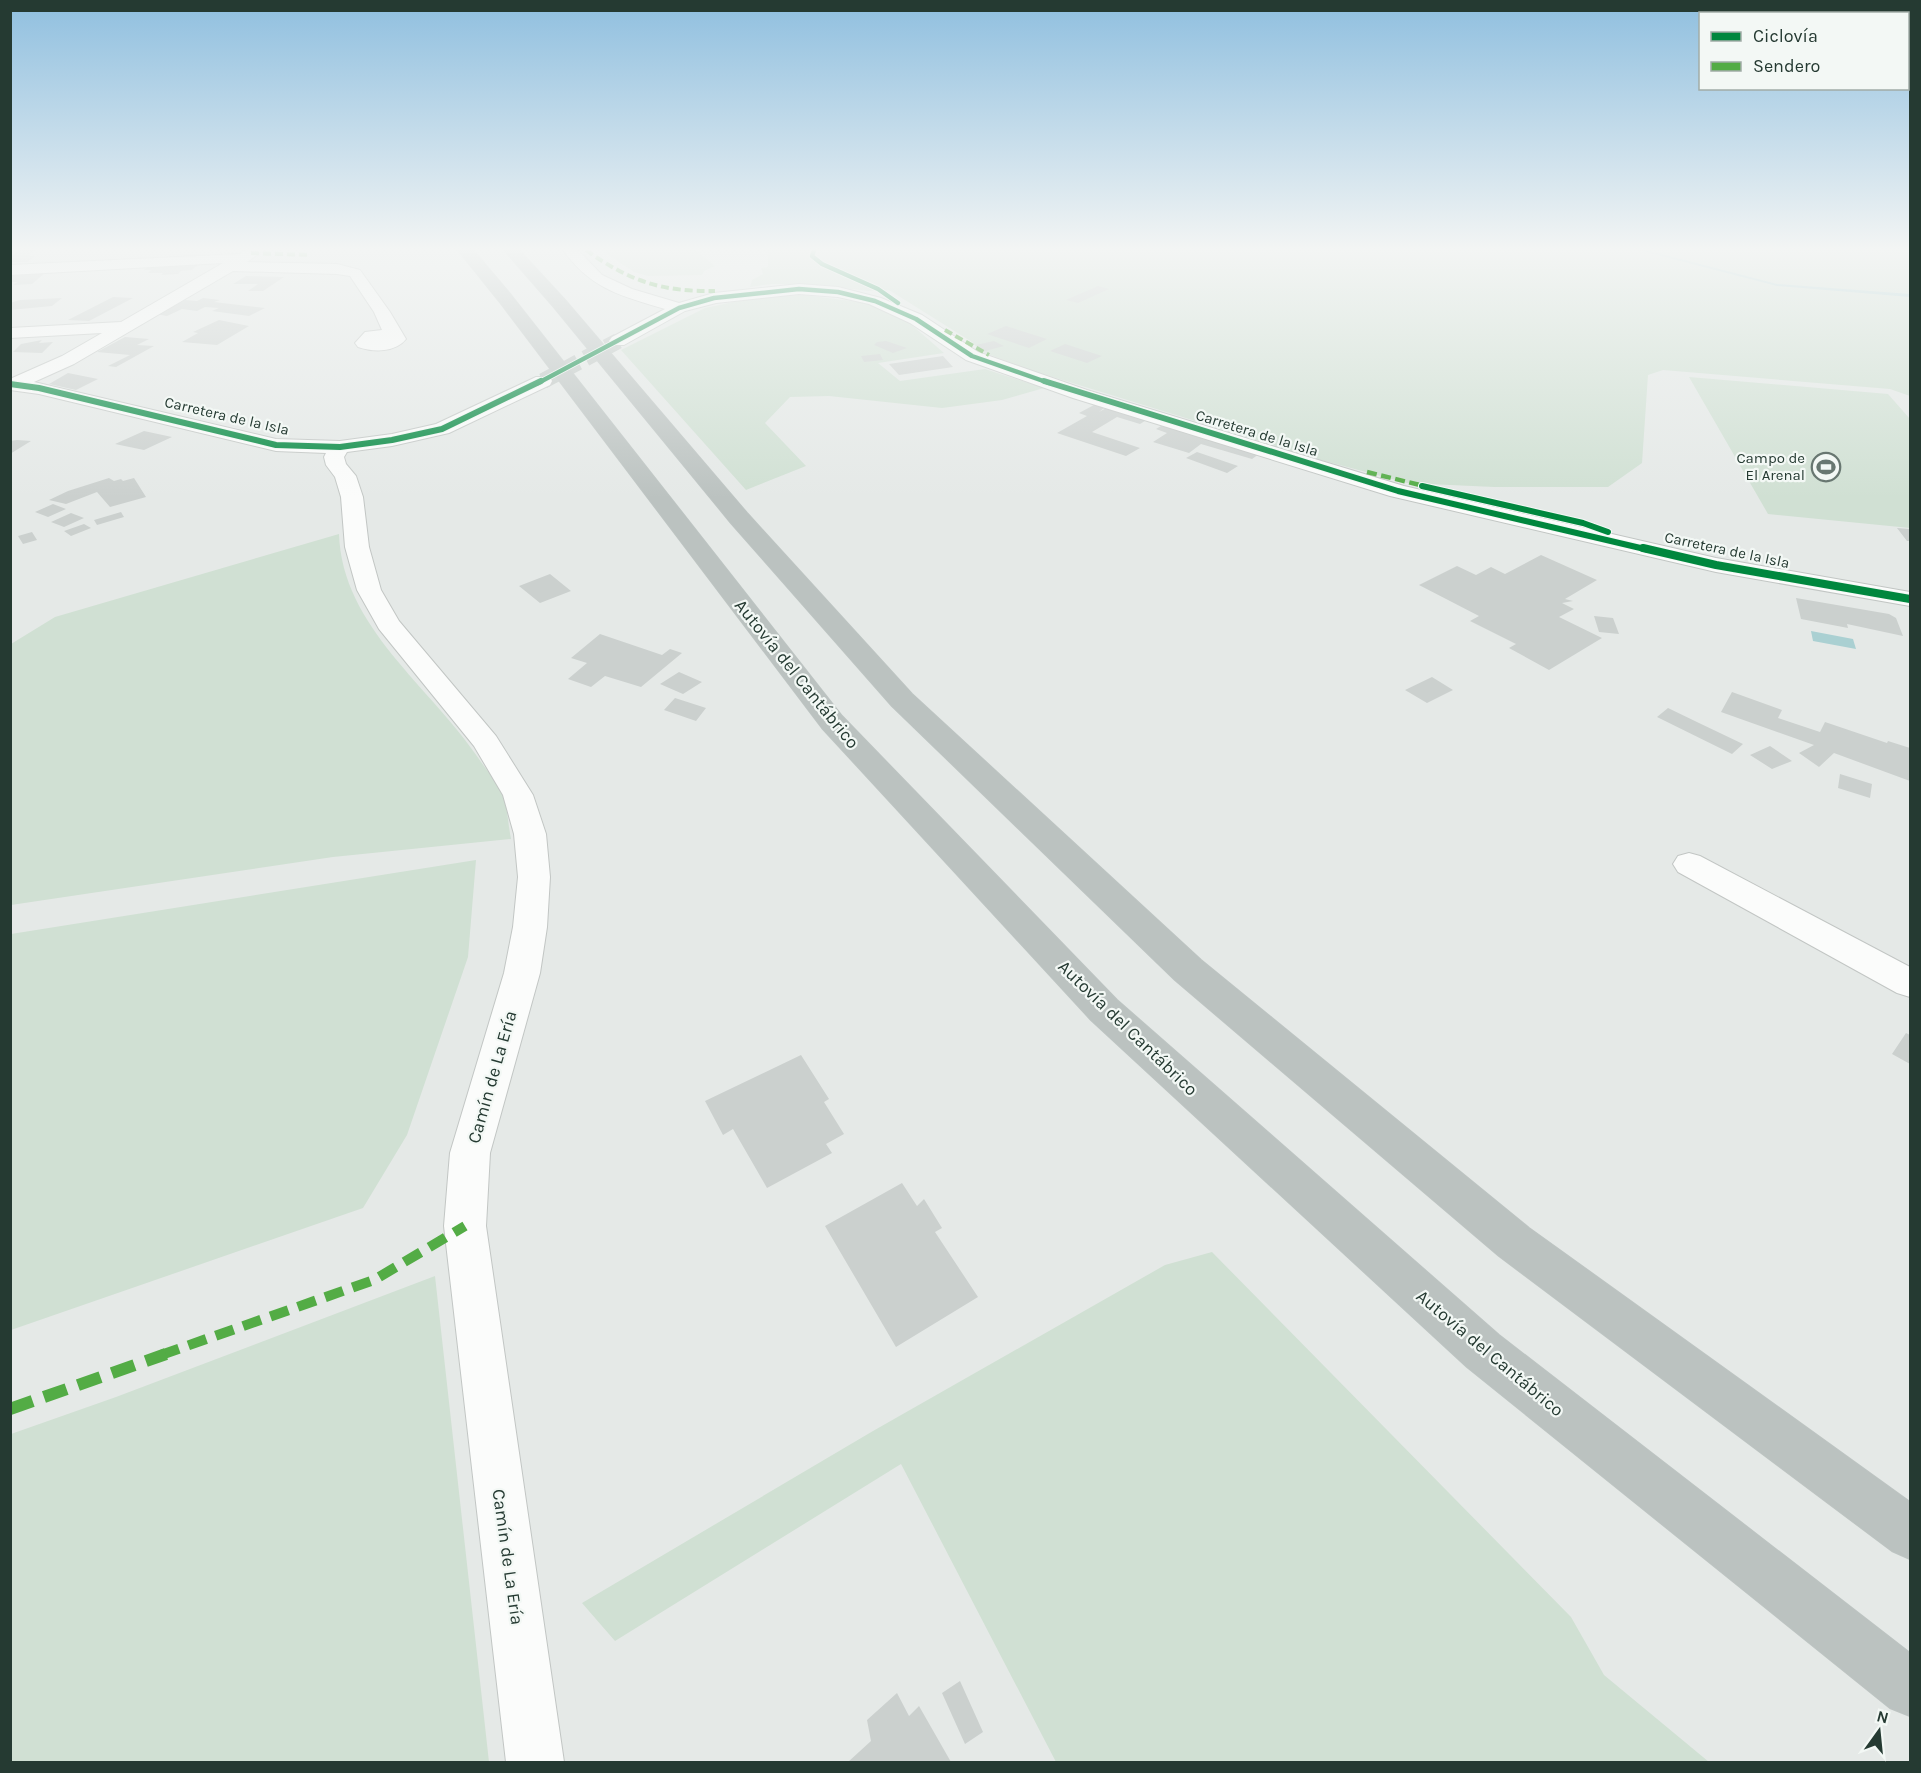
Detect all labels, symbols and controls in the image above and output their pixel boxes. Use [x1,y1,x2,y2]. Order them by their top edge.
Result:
legend [1699,12,1909,90]
text: Ciclovía [1753,25,1818,47]
text: Sendero [1753,55,1820,77]
street label: Carretera de la Isla [163,393,291,439]
street label: Carretera de la Isla [1194,406,1320,460]
place label: Campo de El Arenal [1736,449,1805,484]
sports icon: Campo de El Arenal [1810,451,1842,483]
street label: Carretera de la Isla [1663,528,1791,572]
street label: Autovía del Cantábrico [730,595,864,753]
street label: Autovía del Cantábrico [1054,956,1202,1100]
street label: Camín de La Ería [463,1008,521,1146]
street label: Autovía del Cantábrico [1412,1285,1568,1421]
street label: Camín de La Ería [488,1488,528,1626]
north arrow [1849,1701,1909,1761]
text: N [1875,1706,1891,1728]

